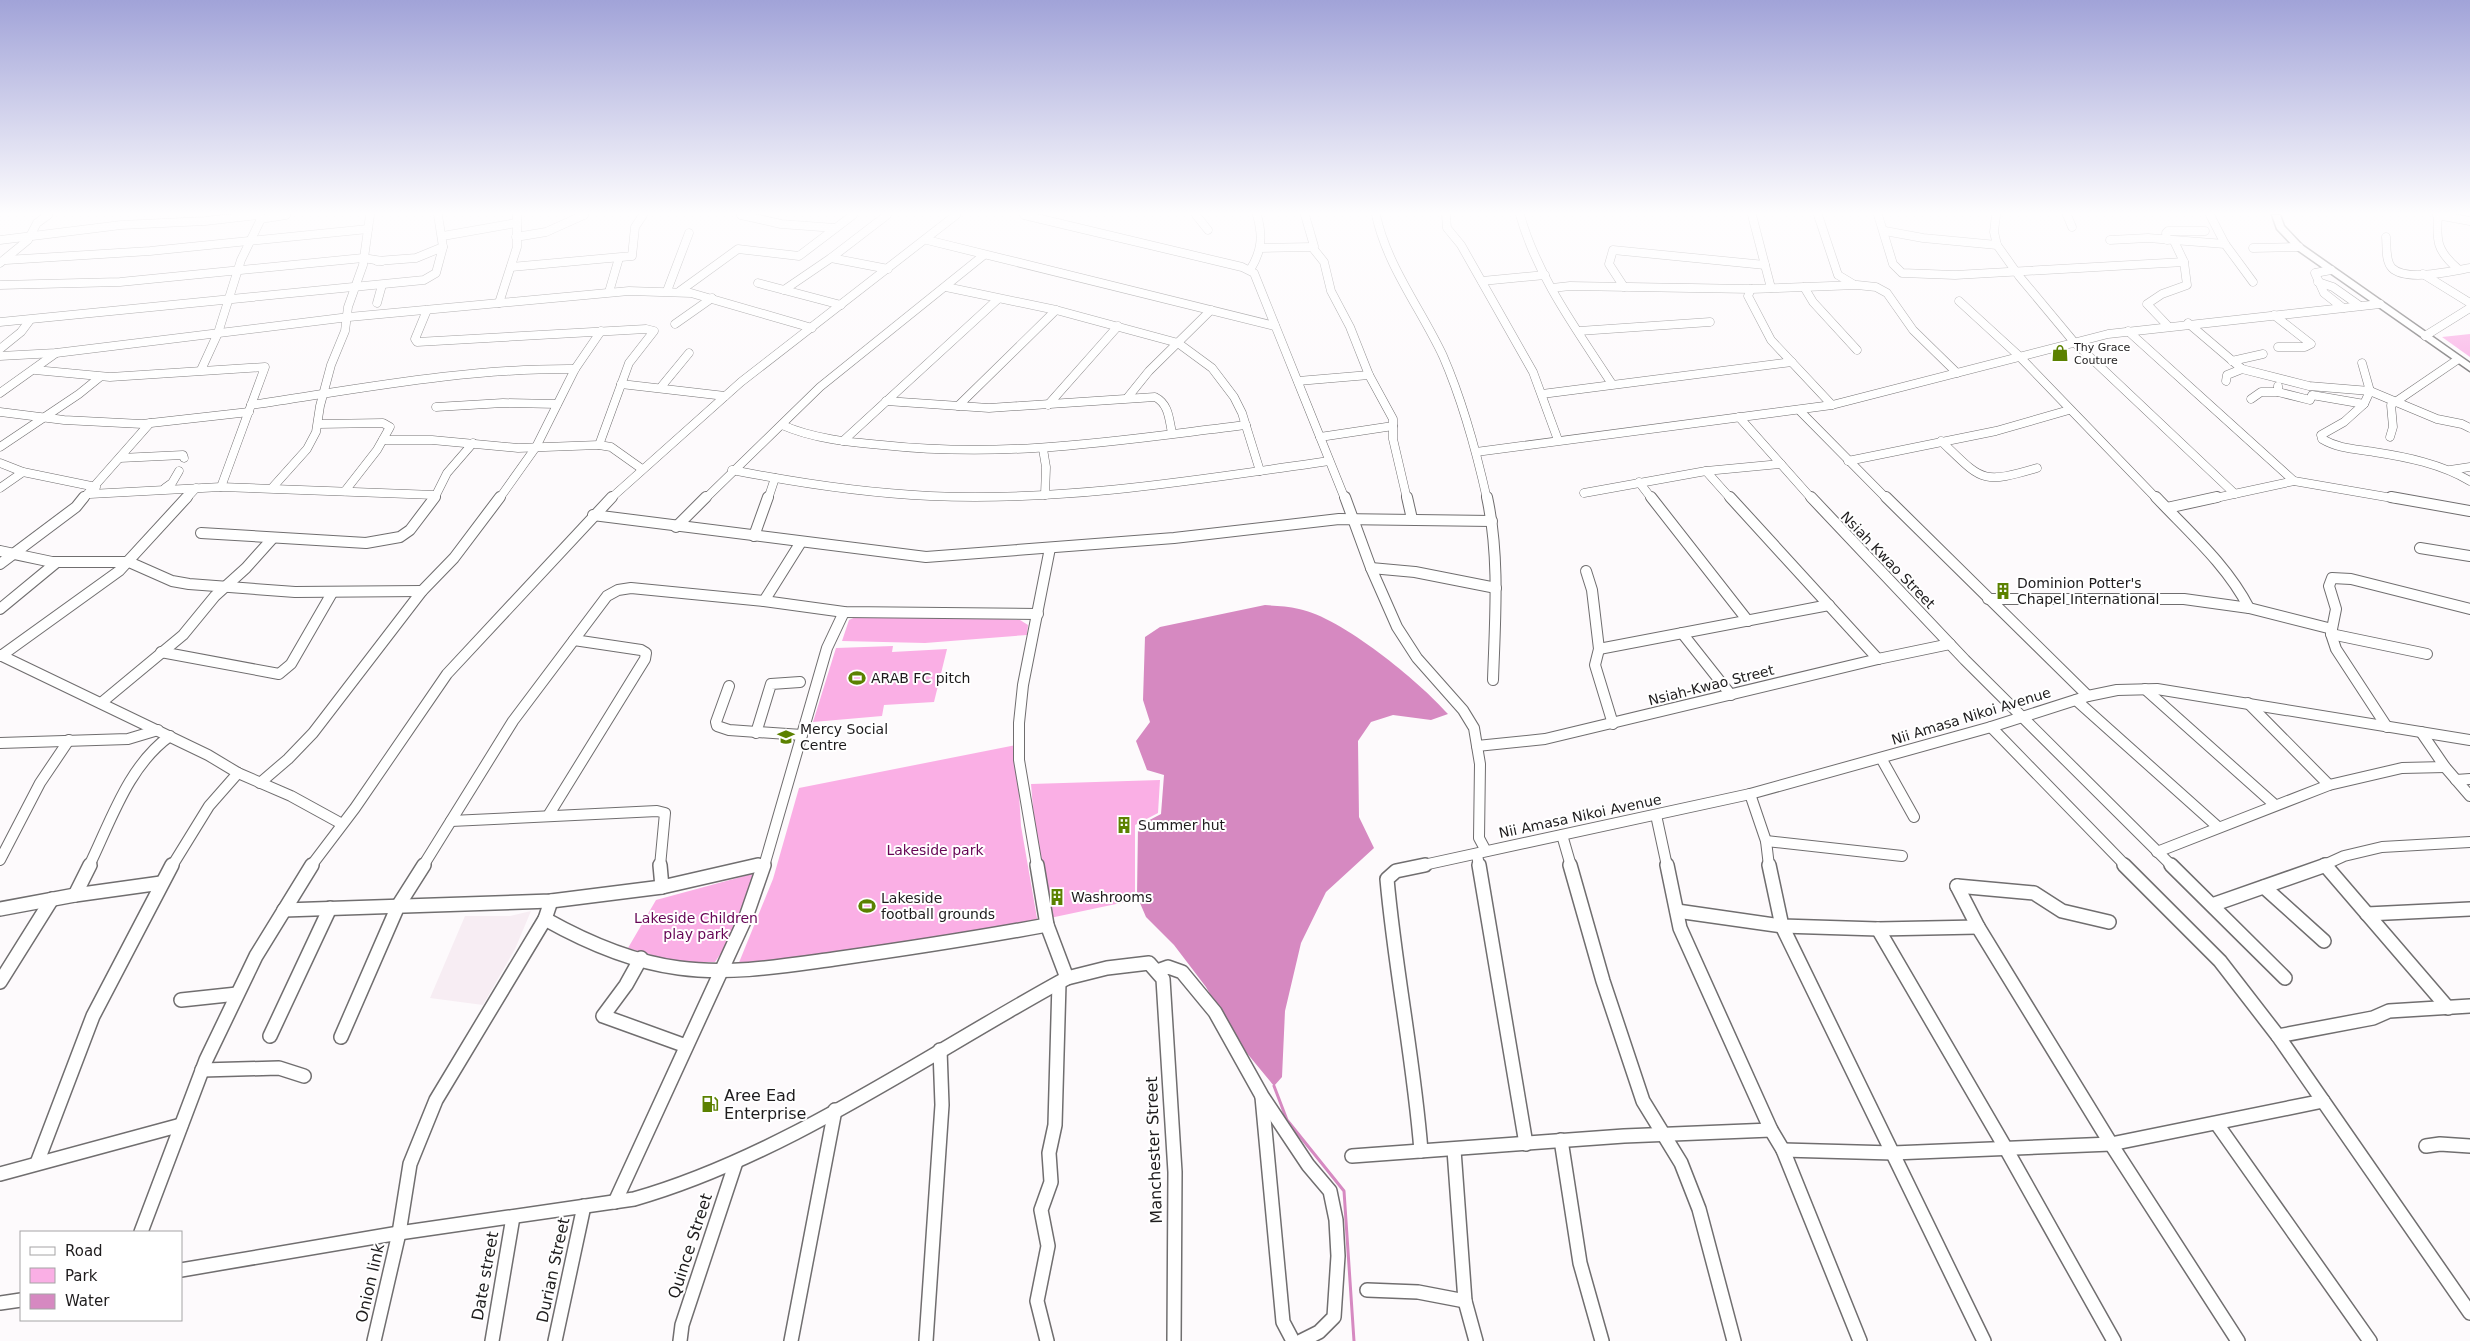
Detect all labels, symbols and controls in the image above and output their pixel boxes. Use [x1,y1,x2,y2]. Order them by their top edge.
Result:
place label: Thy Grace Couture [2073,341,2131,367]
shop icon: Thy Grace Couture [2050,343,2070,363]
street label: Nsiah Kwao Street [1838,508,1939,612]
place label: Dominion Potter's Chapel International [2017,575,2159,607]
building icon: Dominion Potter's Chapel International [1993,581,2013,601]
street label: Nsiah-Kwao Street [1647,662,1776,708]
sports icon: ARAB FC pitch [847,668,867,688]
place label: ARAB FC pitch [871,670,970,686]
street label: Nii Amasa Nikoi Avenue [1889,684,2053,748]
place label: Mercy Social Centre [800,721,888,753]
school or university icon: Mercy Social Centre [776,727,796,747]
street label: Nii Amasa Nikoi Avenue [1497,791,1663,841]
building icon: Summer hut [1114,815,1134,835]
place label: Summer hut [1138,817,1226,833]
park label: Lakeside park [886,842,984,858]
building icon: Washrooms [1047,887,1067,907]
place label: Washrooms [1071,889,1152,905]
place label: Lakeside football grounds [881,890,995,922]
sports icon: Lakeside football grounds [857,896,877,916]
park label: Lakeside Children play park [634,910,758,942]
street label: Manchester Street [1142,1076,1166,1224]
place label: Aree Ead Enterprise [724,1086,806,1123]
fuel station icon: Aree Ead Enterprise [700,1094,720,1114]
street label: Quince Street [664,1191,716,1301]
street label: Durian Street [533,1216,573,1324]
street label: Date street [468,1230,502,1322]
legend [20,1231,182,1321]
street label: Onion link [352,1241,388,1324]
text: Road [65,1242,103,1260]
text: Park [65,1267,98,1285]
text: Water [65,1292,110,1310]

